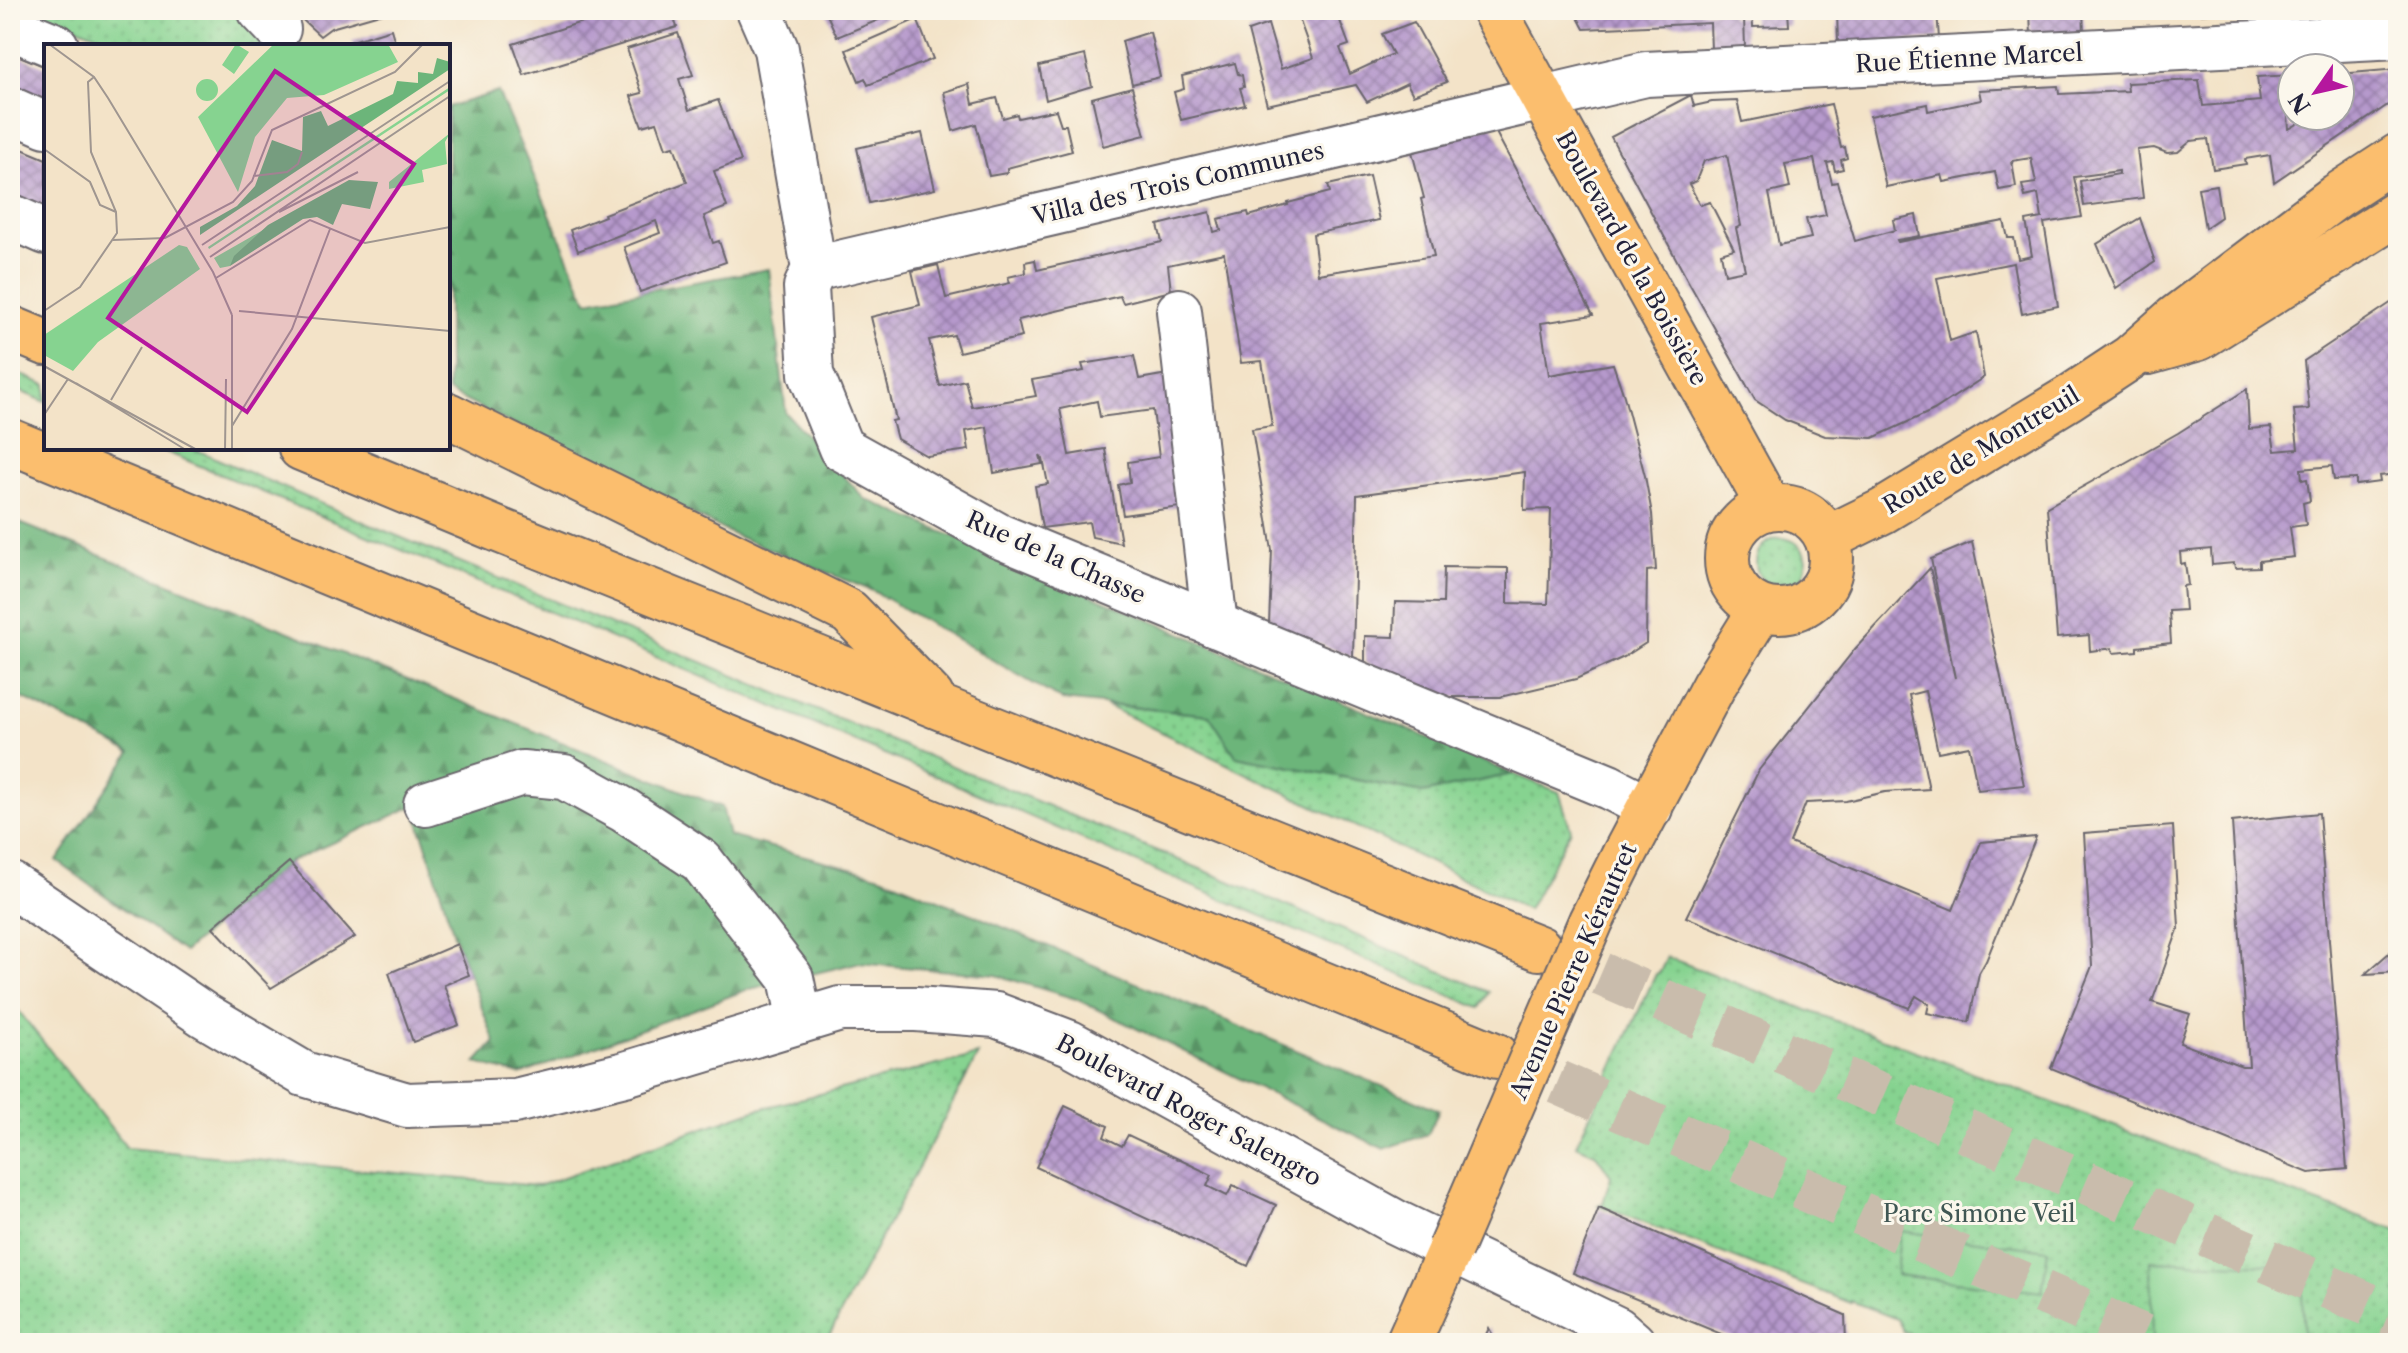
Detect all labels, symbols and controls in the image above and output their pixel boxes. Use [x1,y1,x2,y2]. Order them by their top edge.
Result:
street label: Rue Étienne Marcel [1855,38,2083,78]
inset map [44,44,450,450]
north arrow [2276,52,2356,132]
text: N [2283,87,2316,118]
street label: Boulevard de la Boissière [1550,126,1714,390]
street label: Villa des Trois Communes [1028,135,1327,231]
street label: Route de Montreuil [1878,380,2084,520]
street label: Rue de la Chasse [962,504,1150,610]
street label: Avenue Pierre Kérautret [1503,838,1643,1104]
street label: Boulevard Roger Salengro [1052,1028,1326,1192]
park label: Parc Simone Veil [1883,1199,2075,1228]

